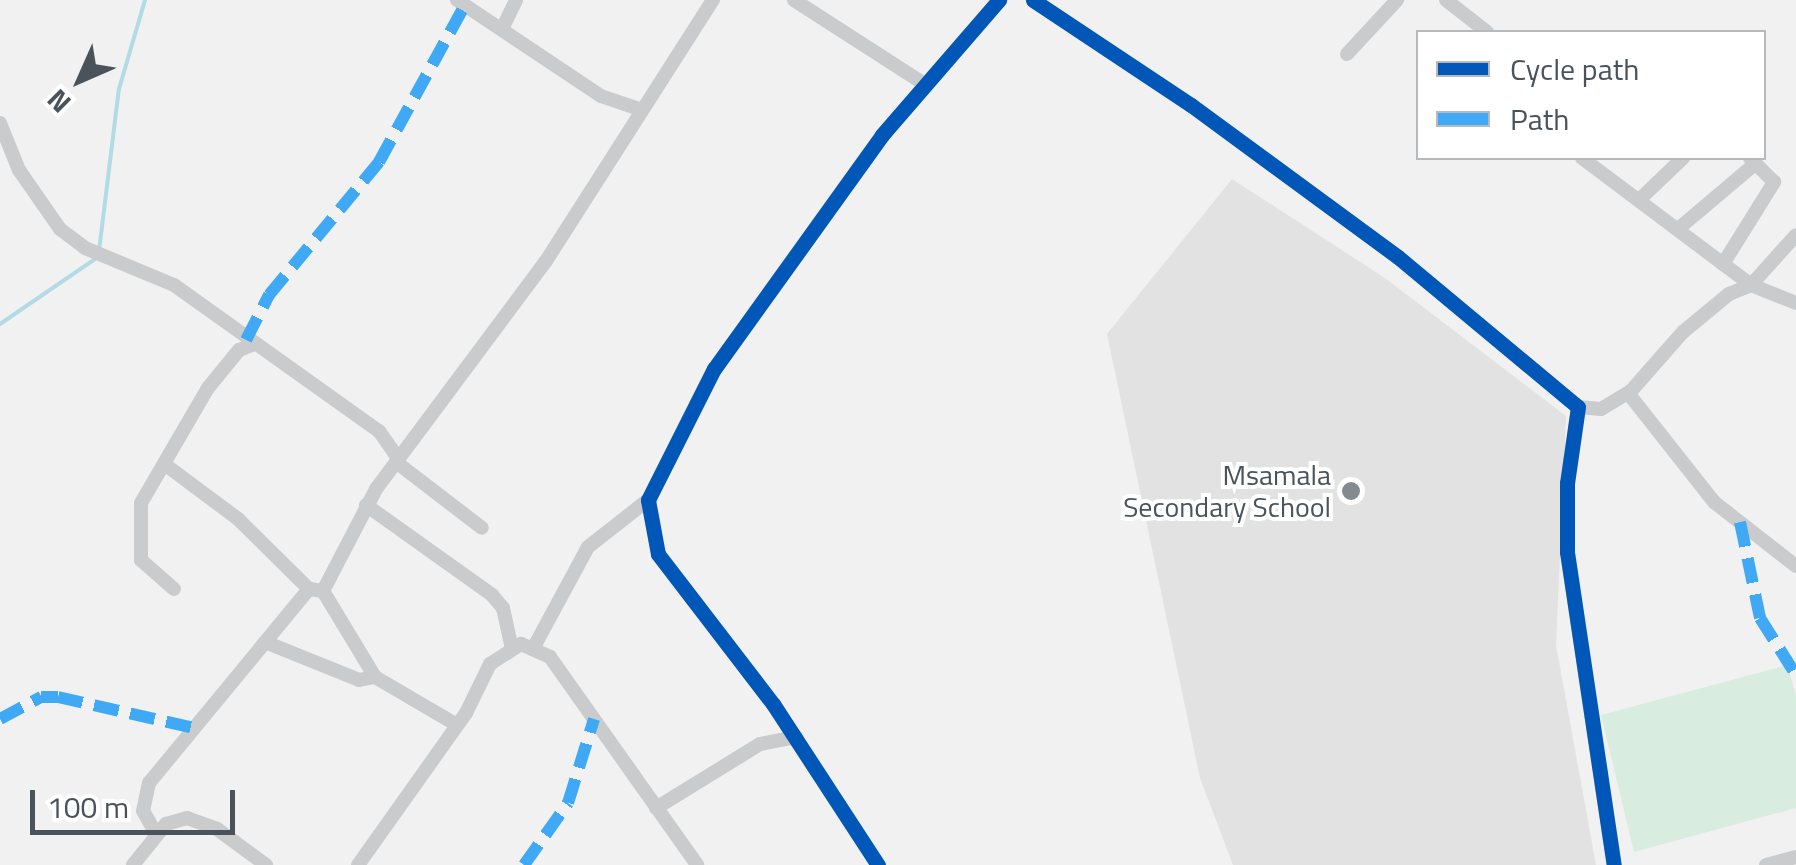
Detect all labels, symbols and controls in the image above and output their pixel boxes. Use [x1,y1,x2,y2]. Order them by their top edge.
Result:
north arrow [30,30,130,130]
legend [1416,30,1766,160]
text: Cycle path [1510,46,1639,92]
text: N [36,80,80,124]
text: Path [1510,96,1569,142]
place label: Msamala Secondary School [1123,458,1331,524]
marker: Msamala Secondary School [1340,480,1362,502]
scale bar [35,770,240,832]
text: 100 m [47,784,129,830]

